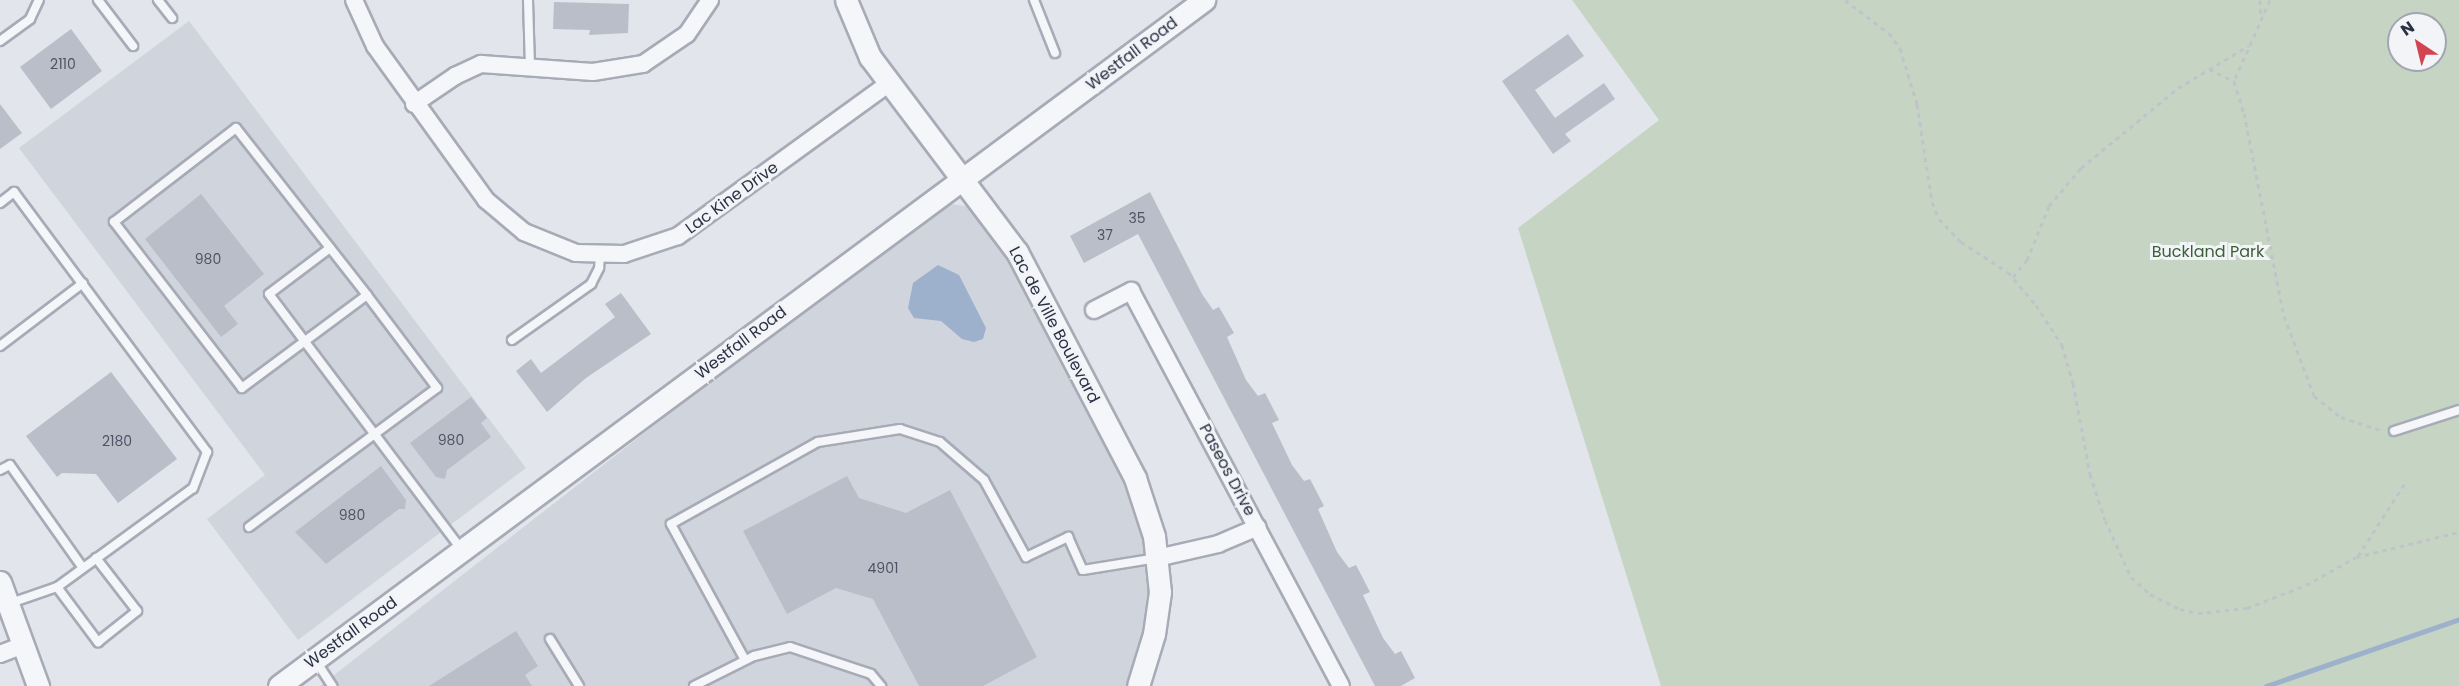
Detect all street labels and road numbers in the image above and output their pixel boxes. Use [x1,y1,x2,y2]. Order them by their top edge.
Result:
street label: Westfall Road [1082,13,1182,95]
street label: Lac Kine Drive [682,158,782,238]
street label: Lac de Ville Boulevard [1005,244,1103,406]
street label: Westfall Road [691,302,791,384]
street label: Paseos Drive [1195,421,1259,519]
street label: Westfall Road [301,593,401,673]

